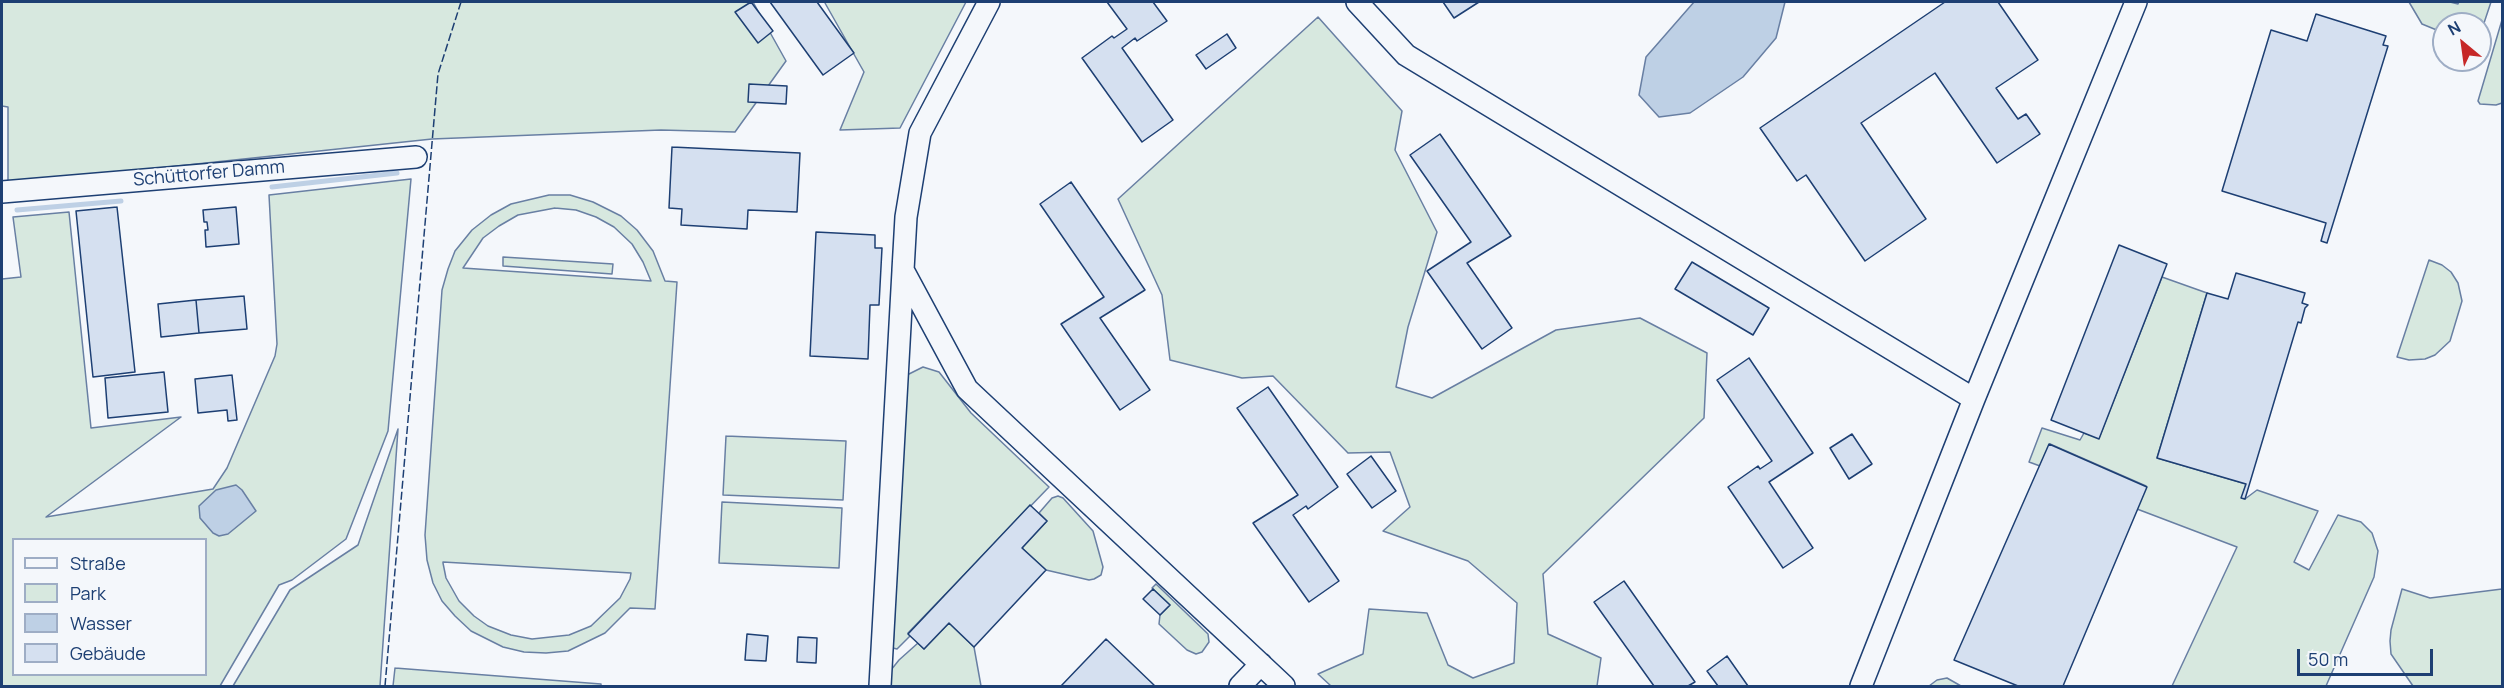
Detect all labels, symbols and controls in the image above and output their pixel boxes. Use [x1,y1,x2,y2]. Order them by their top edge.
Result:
north arrow [2432,12,2492,72]
text: N [2444,16,2465,40]
street label: Schüttorfer Damm [132,157,286,191]
legend [12,538,207,676]
text: Straße [70,551,126,575]
text: Park [70,581,106,605]
text: Wasser [70,611,132,635]
scale bar [2300,637,2436,675]
text: Gebäude [70,641,146,665]
text: 50 m [2308,647,2348,671]

